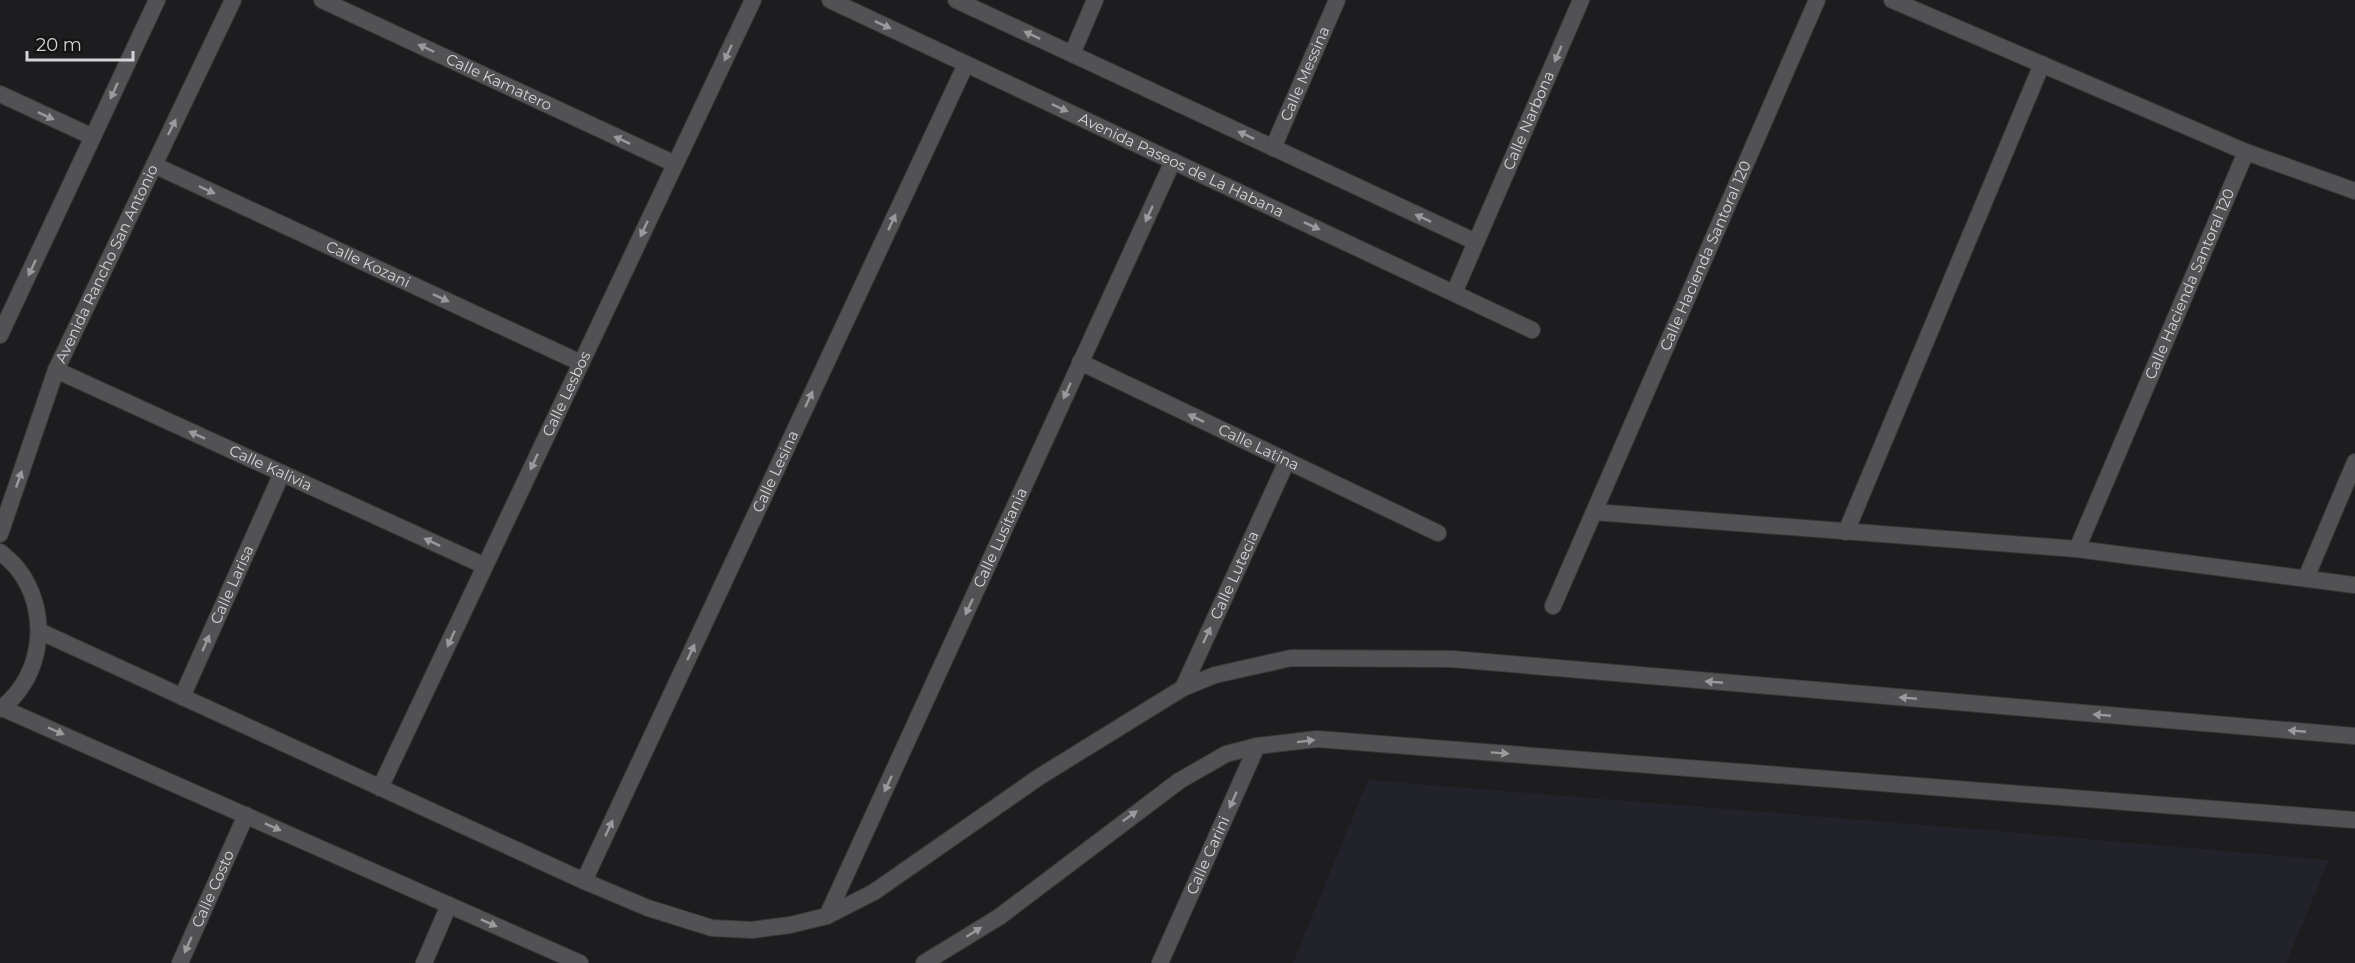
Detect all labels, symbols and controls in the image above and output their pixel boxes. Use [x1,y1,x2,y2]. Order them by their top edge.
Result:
one-way arrow [875,20,892,29]
street label: Calle Messina [1276,23,1334,124]
scale bar [27,24,134,62]
one-way arrow [1022,30,1040,40]
text: 20 m [36,34,82,56]
one-way arrow [418,44,435,53]
one-way arrow [723,44,732,61]
one-way arrow [1553,45,1563,63]
street label: Calle Kamatero [443,49,555,114]
street label: Calle Narbona [1499,68,1558,173]
one-way arrow [110,83,119,100]
one-way arrow [1051,103,1068,112]
street label: Avenida Paseos de La Habana [1076,108,1287,221]
one-way arrow [38,111,55,120]
one-way arrow [167,119,177,136]
one-way arrow [1238,131,1255,140]
one-way arrow [613,135,630,144]
street label: Calle Hacienda Santoral 120 [1655,157,1755,354]
street label: Avenida Rancho San Antonio [51,161,162,366]
one-way arrow [198,185,216,195]
street label: Calle Hacienda Santoral 120 [2140,185,2238,382]
one-way arrow [1144,206,1153,223]
one-way arrow [887,213,897,231]
one-way arrow [1415,213,1432,222]
one-way arrow [640,221,649,238]
one-way arrow [1304,222,1321,231]
street label: Calle Kozani [323,236,413,292]
one-way arrow [27,259,36,276]
one-way arrow [432,294,449,303]
street label: Calle Lesbos [538,348,594,440]
one-way arrow [1062,383,1072,401]
one-way arrow [805,390,814,407]
one-way arrow [1188,413,1205,422]
street label: Calle Latina [1215,419,1302,474]
street label: Calle Lesina [748,427,802,516]
one-way arrow [189,430,206,439]
street label: Calle Kalivia [226,440,315,495]
one-way arrow [529,454,538,471]
one-way arrow [14,470,24,488]
street label: Calle Lusitania [969,484,1031,591]
street label: Calle Lutecia [1206,528,1263,622]
one-way arrow [423,537,440,546]
street label: Calle Larisa [206,542,258,627]
one-way arrow [964,598,973,615]
one-way arrow [1203,626,1212,644]
one-way arrow [446,630,455,647]
one-way arrow [201,635,210,652]
one-way arrow [687,643,696,660]
one-way arrow [1704,677,1723,687]
one-way arrow [1899,693,1918,703]
one-way arrow [2093,710,2112,719]
one-way arrow [2287,726,2306,736]
one-way arrow [47,727,65,737]
one-way arrow [1296,736,1315,745]
one-way arrow [1491,748,1510,758]
one-way arrow [883,776,892,793]
one-way arrow [1228,791,1237,809]
one-way arrow [1122,810,1138,822]
street label: Calle Carini [1182,813,1234,897]
one-way arrow [604,820,613,837]
one-way arrow [264,822,282,832]
street label: Calle Costo [187,847,238,930]
one-way arrow [481,918,499,928]
one-way arrow [966,927,982,938]
one-way arrow [183,937,193,955]

